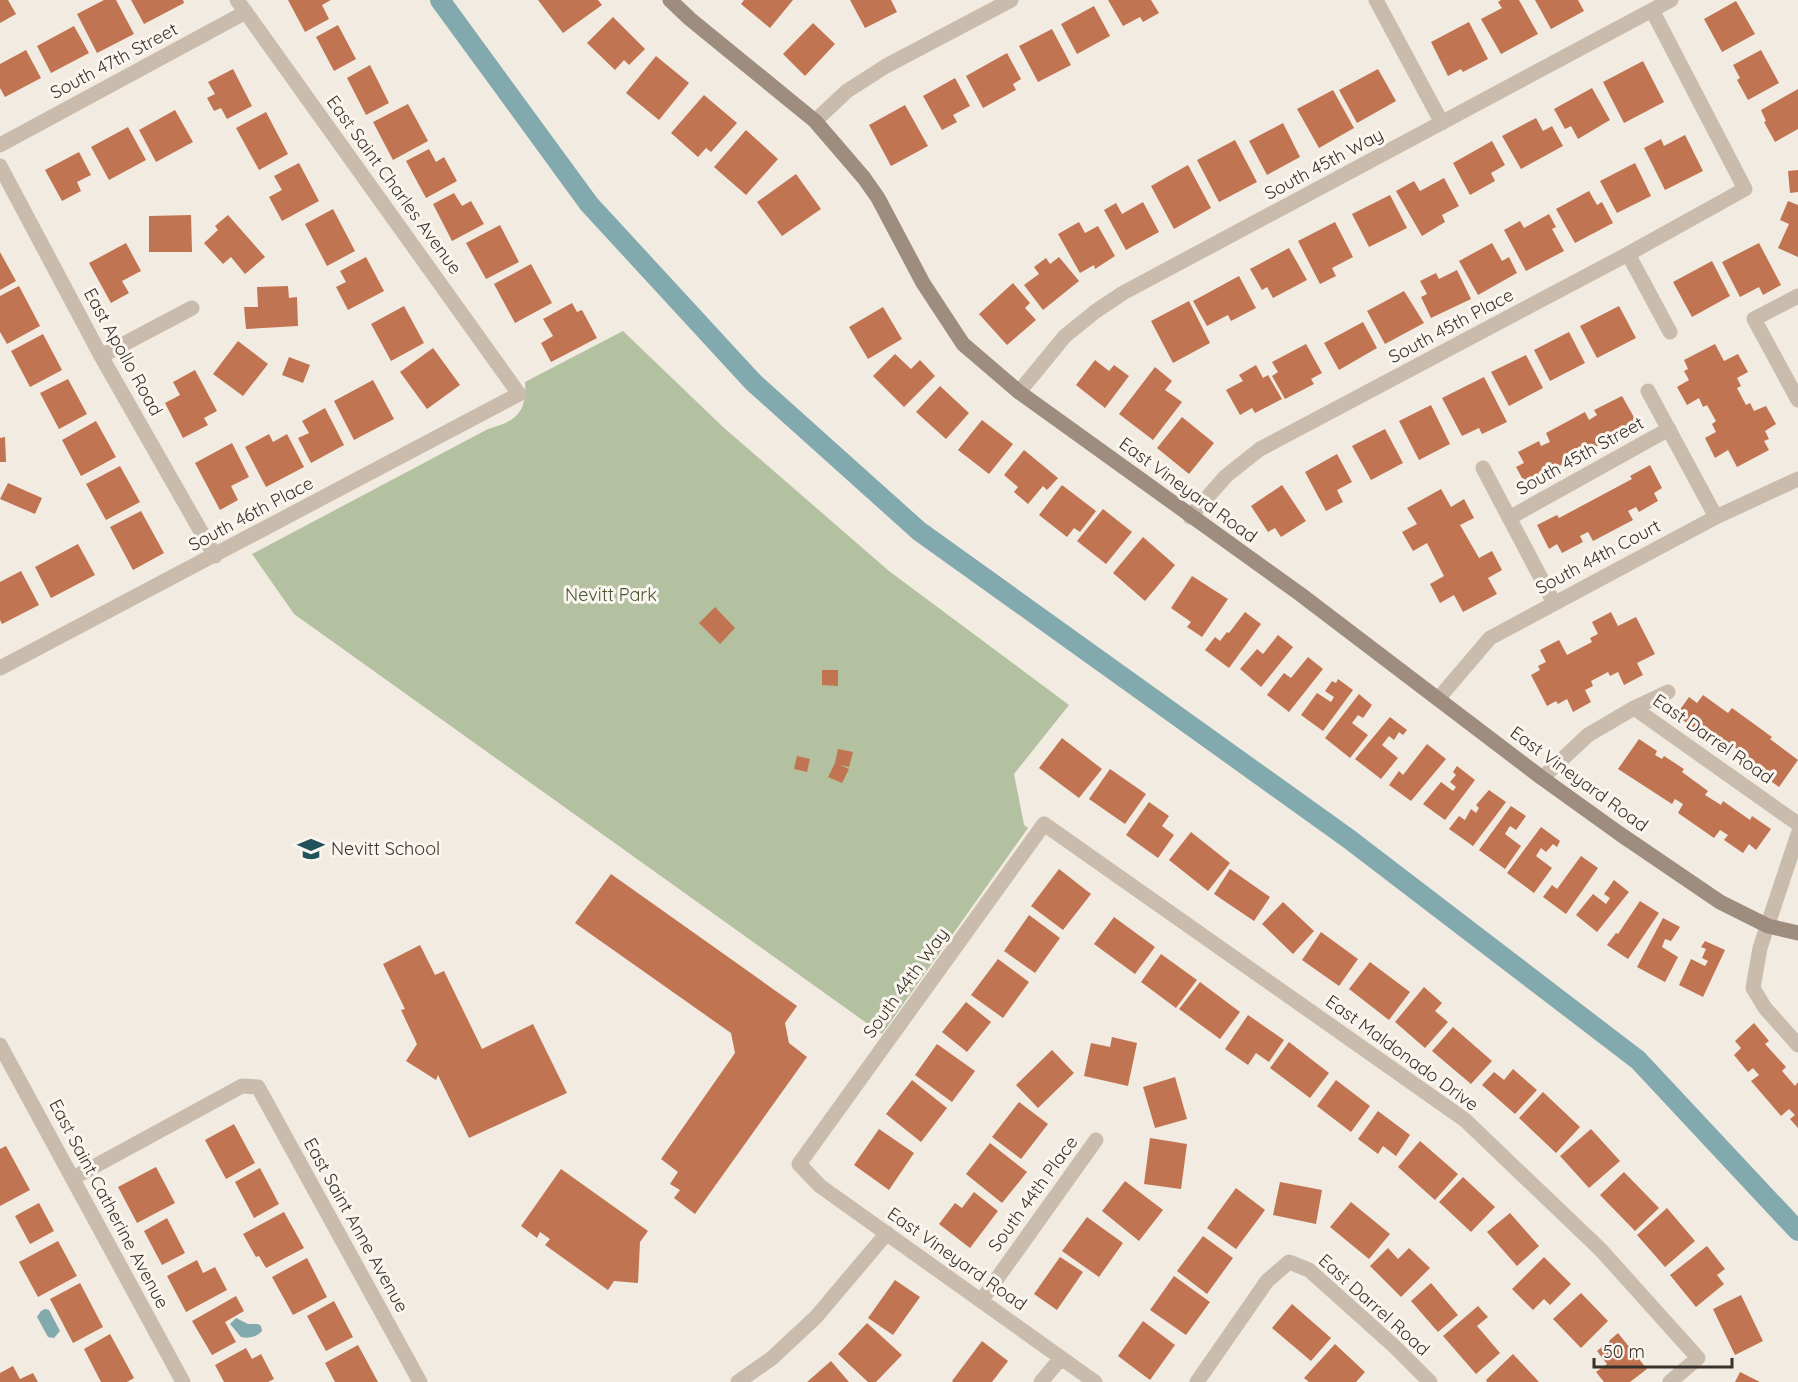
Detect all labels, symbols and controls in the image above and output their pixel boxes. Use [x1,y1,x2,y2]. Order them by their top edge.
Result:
street label: South 47th Street [46,17,181,104]
street label: East Saint Charles Avenue [322,91,467,279]
street label: South 45th Way [1260,123,1387,205]
street label: South 45th Place [1384,283,1517,368]
street label: East Apollo Road [79,284,168,420]
street label: South 45th Street [1512,411,1648,500]
street label: East Vineyard Road [1115,432,1262,547]
street label: South 46th Place [184,471,317,556]
street label: South 44th Court [1531,514,1664,599]
park label: Nevitt Park [565,583,657,606]
street label: East Darrel Road [1649,689,1778,789]
street label: East Vineyard Road [1506,721,1653,836]
school or university icon: Nevitt School [296,834,326,864]
place label: Nevitt School [331,837,440,860]
street label: South 44th Way [858,923,953,1042]
street label: East Maldonado Drive [1321,989,1483,1116]
street label: East Saint Catherine Avenue [44,1095,174,1312]
street label: South 44th Place [983,1131,1082,1256]
street label: East Saint Anne Avenue [299,1133,414,1316]
street label: East Vineyard Road [883,1202,1031,1315]
street label: East Darrel Road [1314,1249,1435,1361]
scale bar [1594,1331,1732,1369]
text: 50 m [1603,1340,1645,1363]

